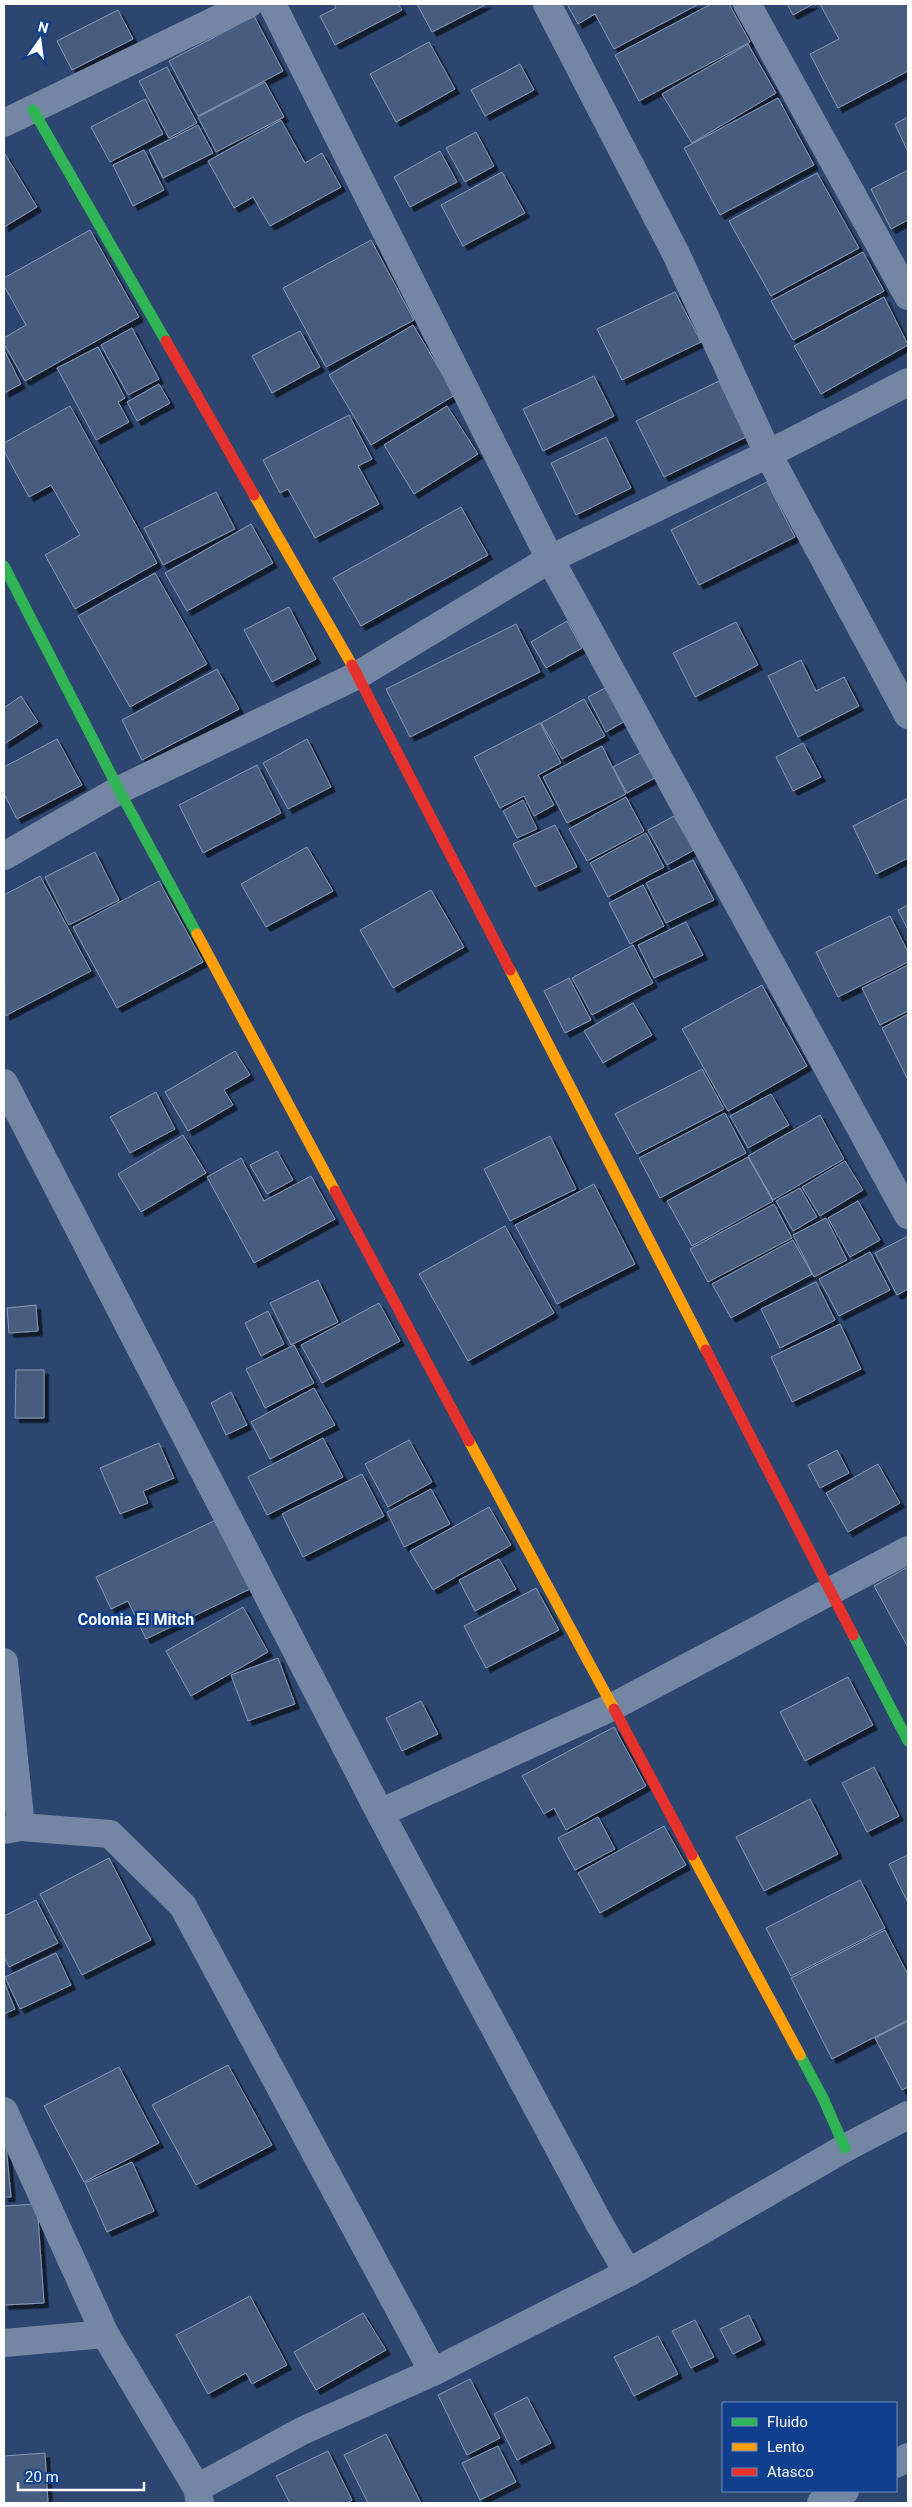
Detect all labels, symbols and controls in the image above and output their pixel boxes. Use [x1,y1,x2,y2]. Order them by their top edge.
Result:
north arrow [15,15,65,65]
text: N [36,18,50,36]
district label: Colonia El Mitch [78,1610,194,1629]
legend [722,2402,897,2492]
text: Fluido [767,2413,808,2431]
text: Lento [767,2438,805,2456]
scale bar [18,2460,144,2492]
text: Atasco [767,2463,814,2481]
text: 20 m [25,2468,59,2486]

